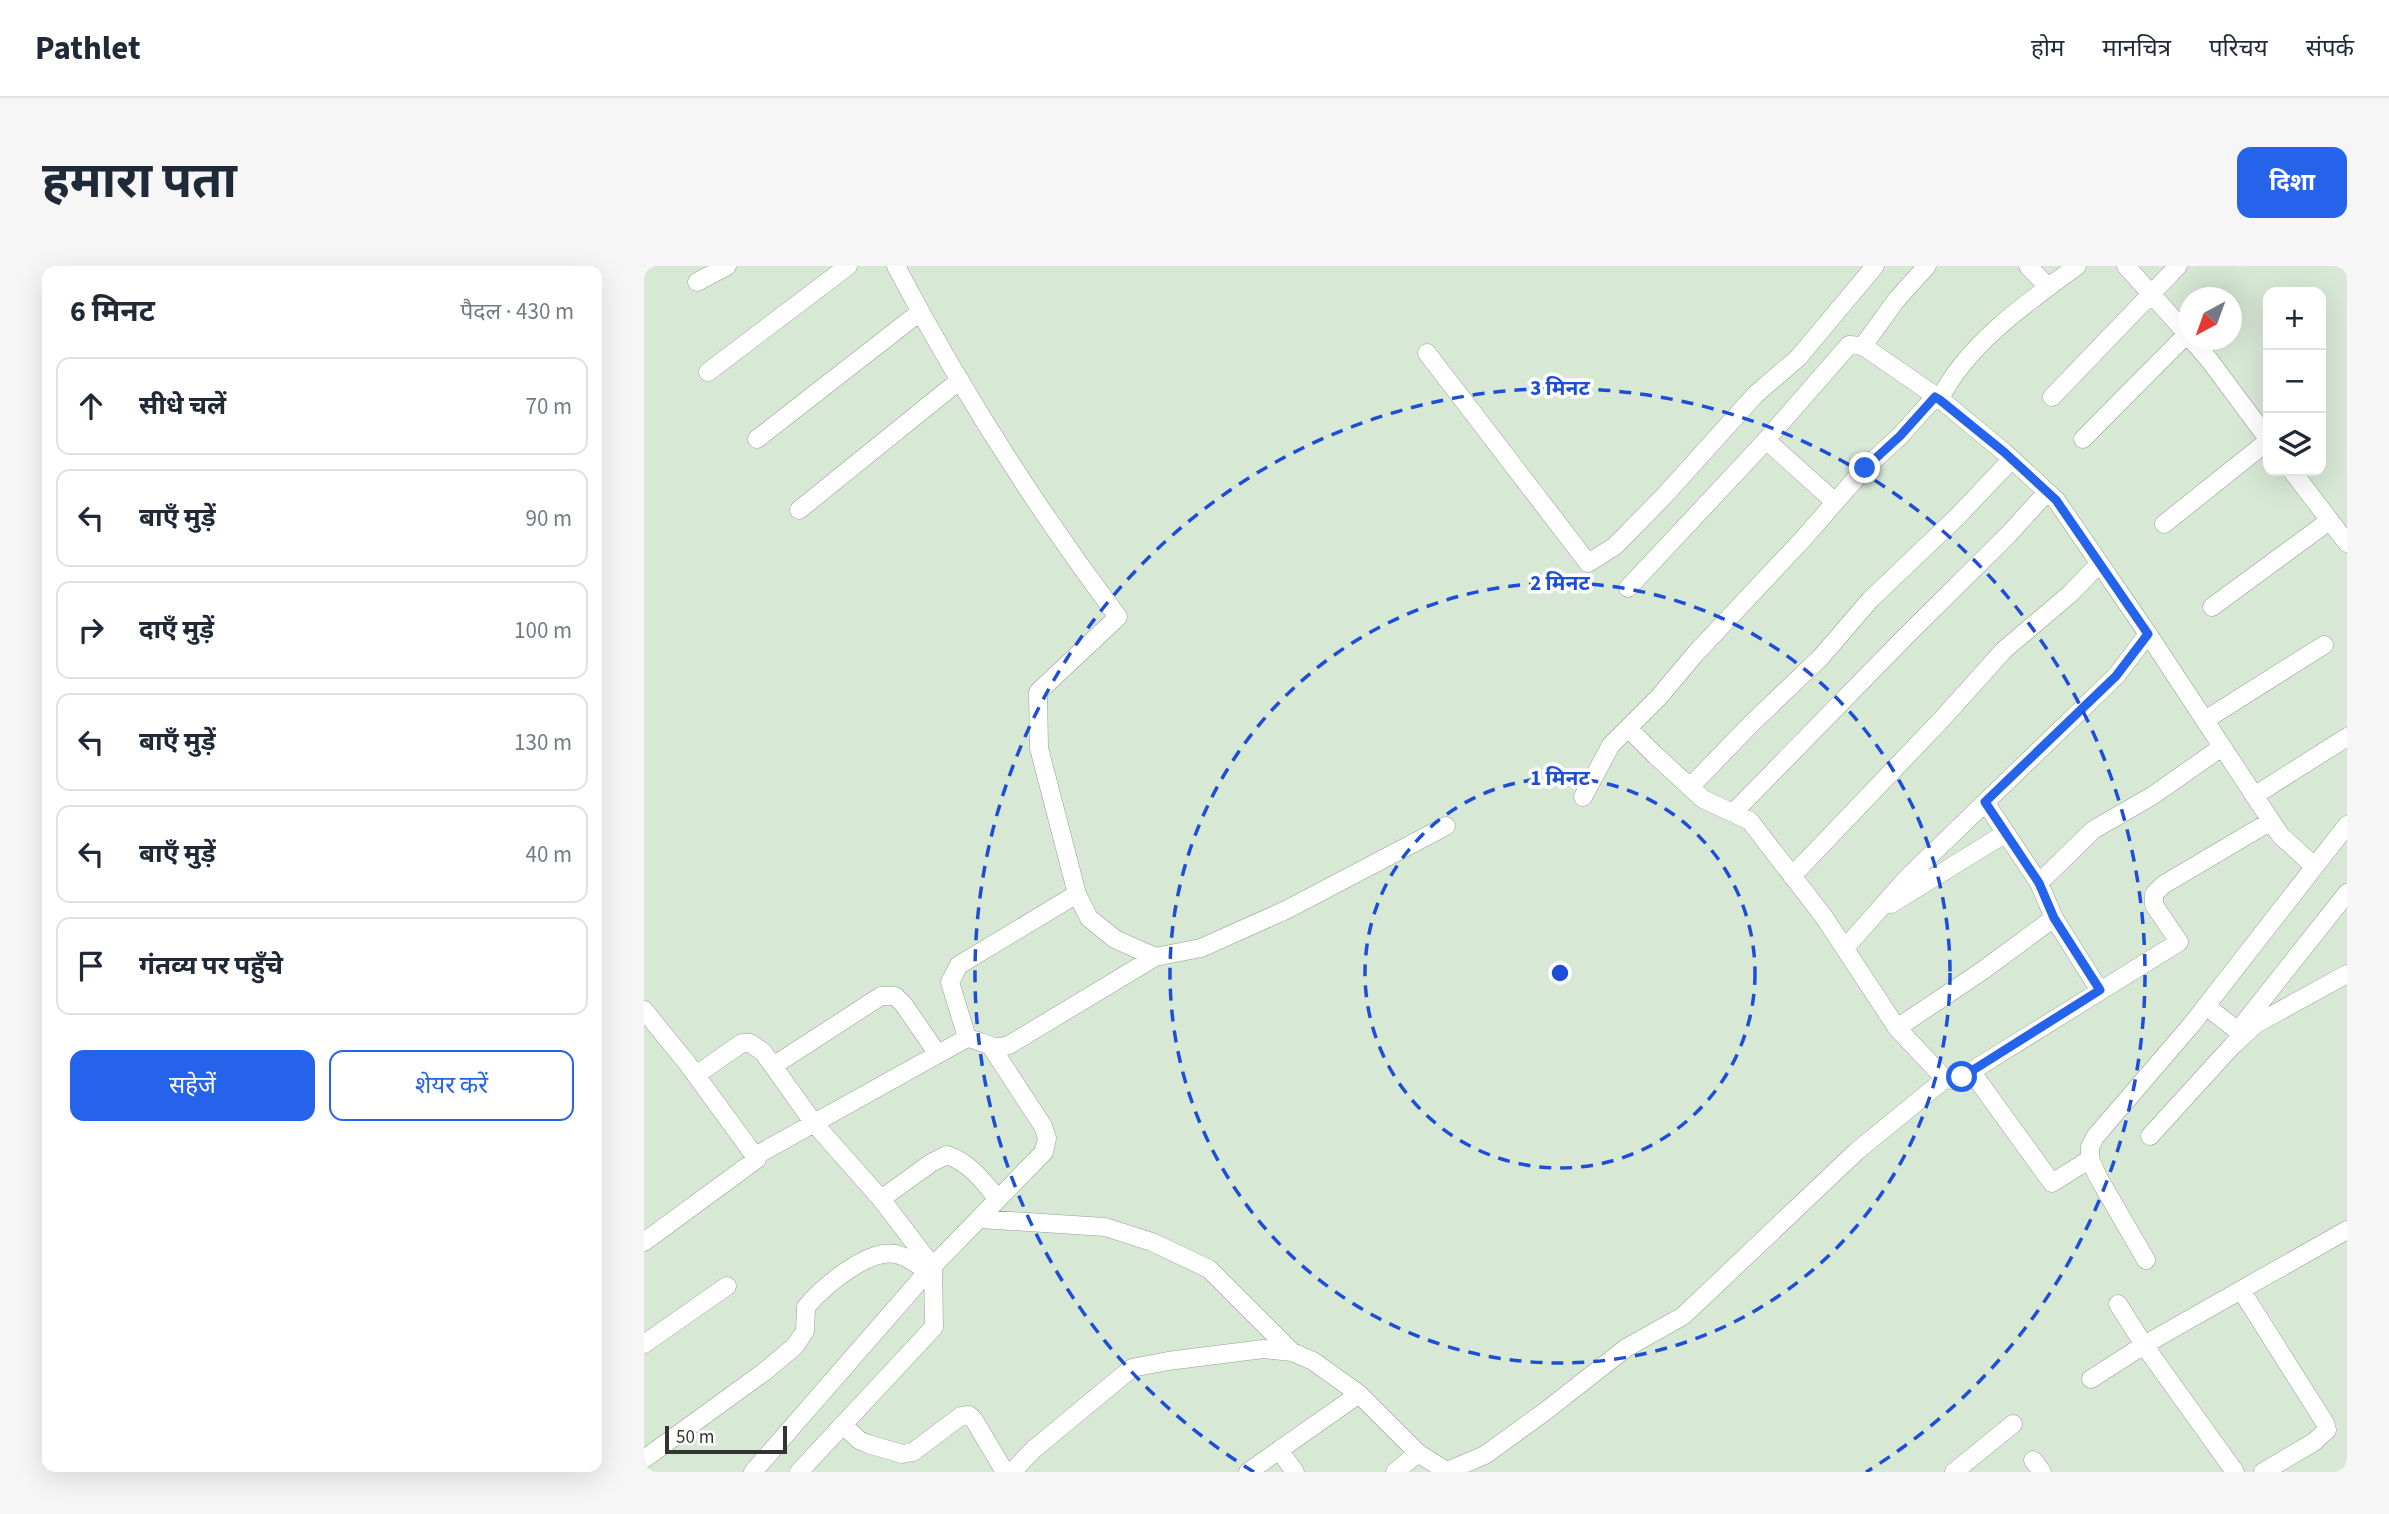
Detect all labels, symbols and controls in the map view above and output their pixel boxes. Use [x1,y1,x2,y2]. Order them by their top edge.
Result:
text: Pathlet [35,25,141,72]
text: होम [2031,31,2064,66]
text: मानचित्र [2102,31,2171,66]
text: परिचय [2209,31,2268,66]
text: संपर्क [2306,31,2354,66]
text: हमारा पता [42,147,237,217]
button: दिशा [2237,147,2347,218]
north arrow [2179,287,2242,350]
map controls [2263,287,2326,476]
button: + [2263,287,2326,350]
text: 6 मिनट [70,290,155,333]
text: पैदल · 430 m [460,295,574,328]
button: − [2263,350,2326,413]
text: 3 मिनट [1530,373,1590,403]
icon: ahead [72,387,110,425]
text: सीधे चलें [139,387,226,424]
text: 70 m [525,390,572,423]
button: layers [2263,413,2326,476]
route end [1849,452,1880,483]
icon: left [72,499,110,537]
text: बाएँ मुड़ें [139,499,216,536]
text: 90 m [525,502,572,535]
text: 2 मिनट [1530,568,1590,598]
icon: right [72,611,110,649]
text: दाएँ मुड़ें [139,611,214,648]
text: 100 m [514,614,572,647]
icon: left [72,723,110,761]
text: बाएँ मुड़ें [139,723,216,760]
text: 130 m [514,726,572,759]
text: 1 मिनट [1530,763,1590,793]
icon: left [72,835,110,873]
text: बाएँ मुड़ें [139,835,216,872]
text: 40 m [525,838,572,871]
icon: arrive [72,947,110,985]
text: गंतव्य पर पहुँचे [139,947,283,984]
centre of rings [1548,961,1572,985]
button: सहेजें [70,1050,315,1121]
button: शेयर करें [329,1050,574,1121]
route start [1946,1061,1977,1092]
scale bar [665,1423,788,1455]
text: 50 m [676,1424,714,1451]

